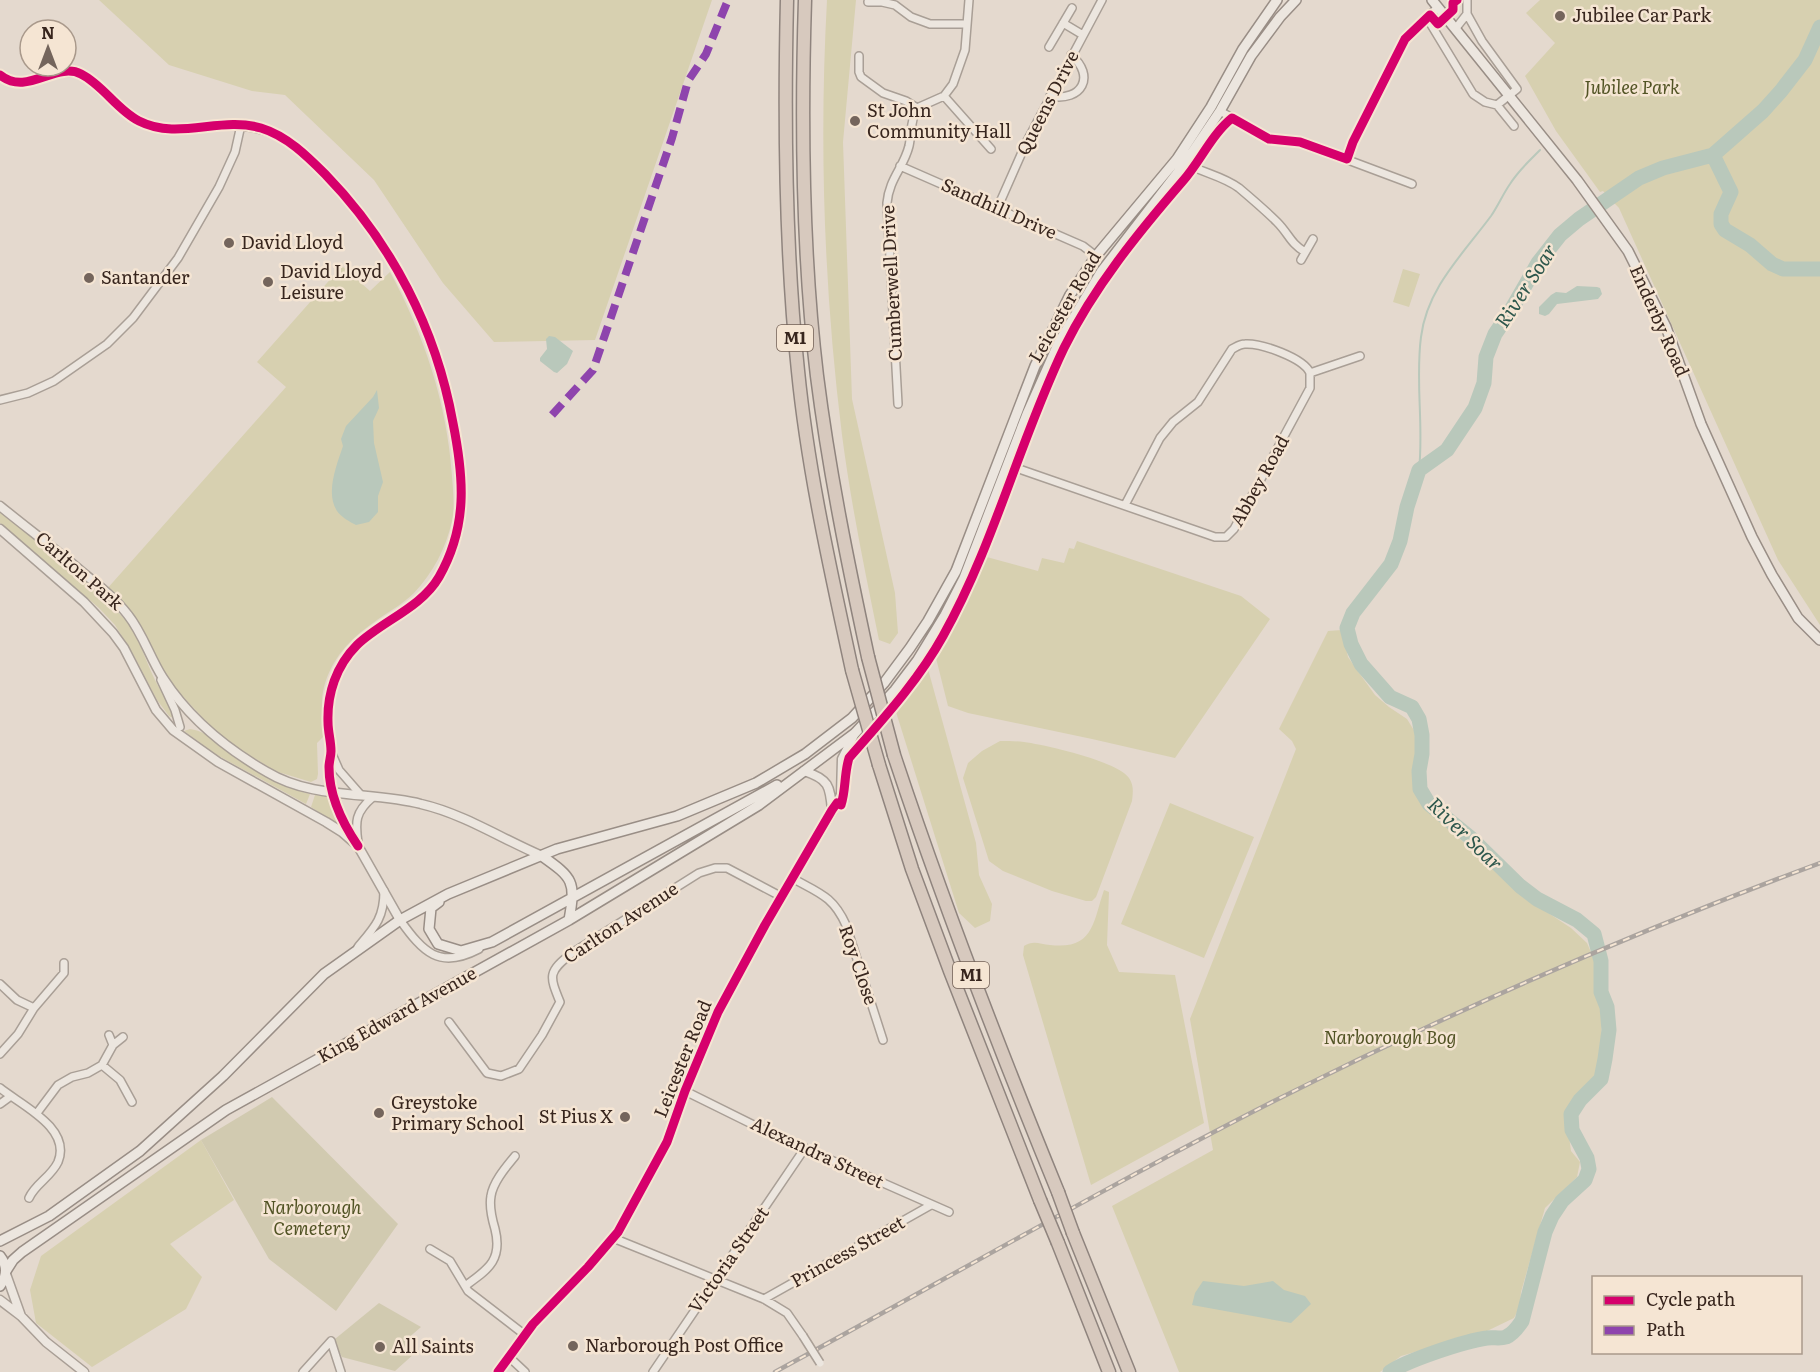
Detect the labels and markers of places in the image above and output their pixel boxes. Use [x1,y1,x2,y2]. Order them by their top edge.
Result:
place label: Jubilee Car Park [1572,1,1712,28]
marker: Jubilee Car Park [1553,9,1567,23]
place label: St John Community Hall [867,96,1011,144]
marker: St John Community Hall [848,114,862,128]
place label: David Lloyd [241,228,343,255]
marker: David Lloyd [222,236,236,250]
place label: David Lloyd Leisure [280,257,382,305]
place label: Santander [101,263,190,290]
marker: Santander [82,271,96,285]
marker: David Lloyd Leisure [261,275,275,289]
place label: Greystoke Primary School [391,1088,524,1136]
place label: St Pius X [539,1102,613,1129]
marker: Greystoke Primary School [372,1106,386,1120]
marker: St Pius X [618,1110,632,1124]
place label: Narborough Post Office [585,1331,783,1358]
place label: All Saints [392,1332,474,1359]
marker: Narborough Post Office [566,1339,580,1353]
marker: All Saints [373,1340,387,1354]

